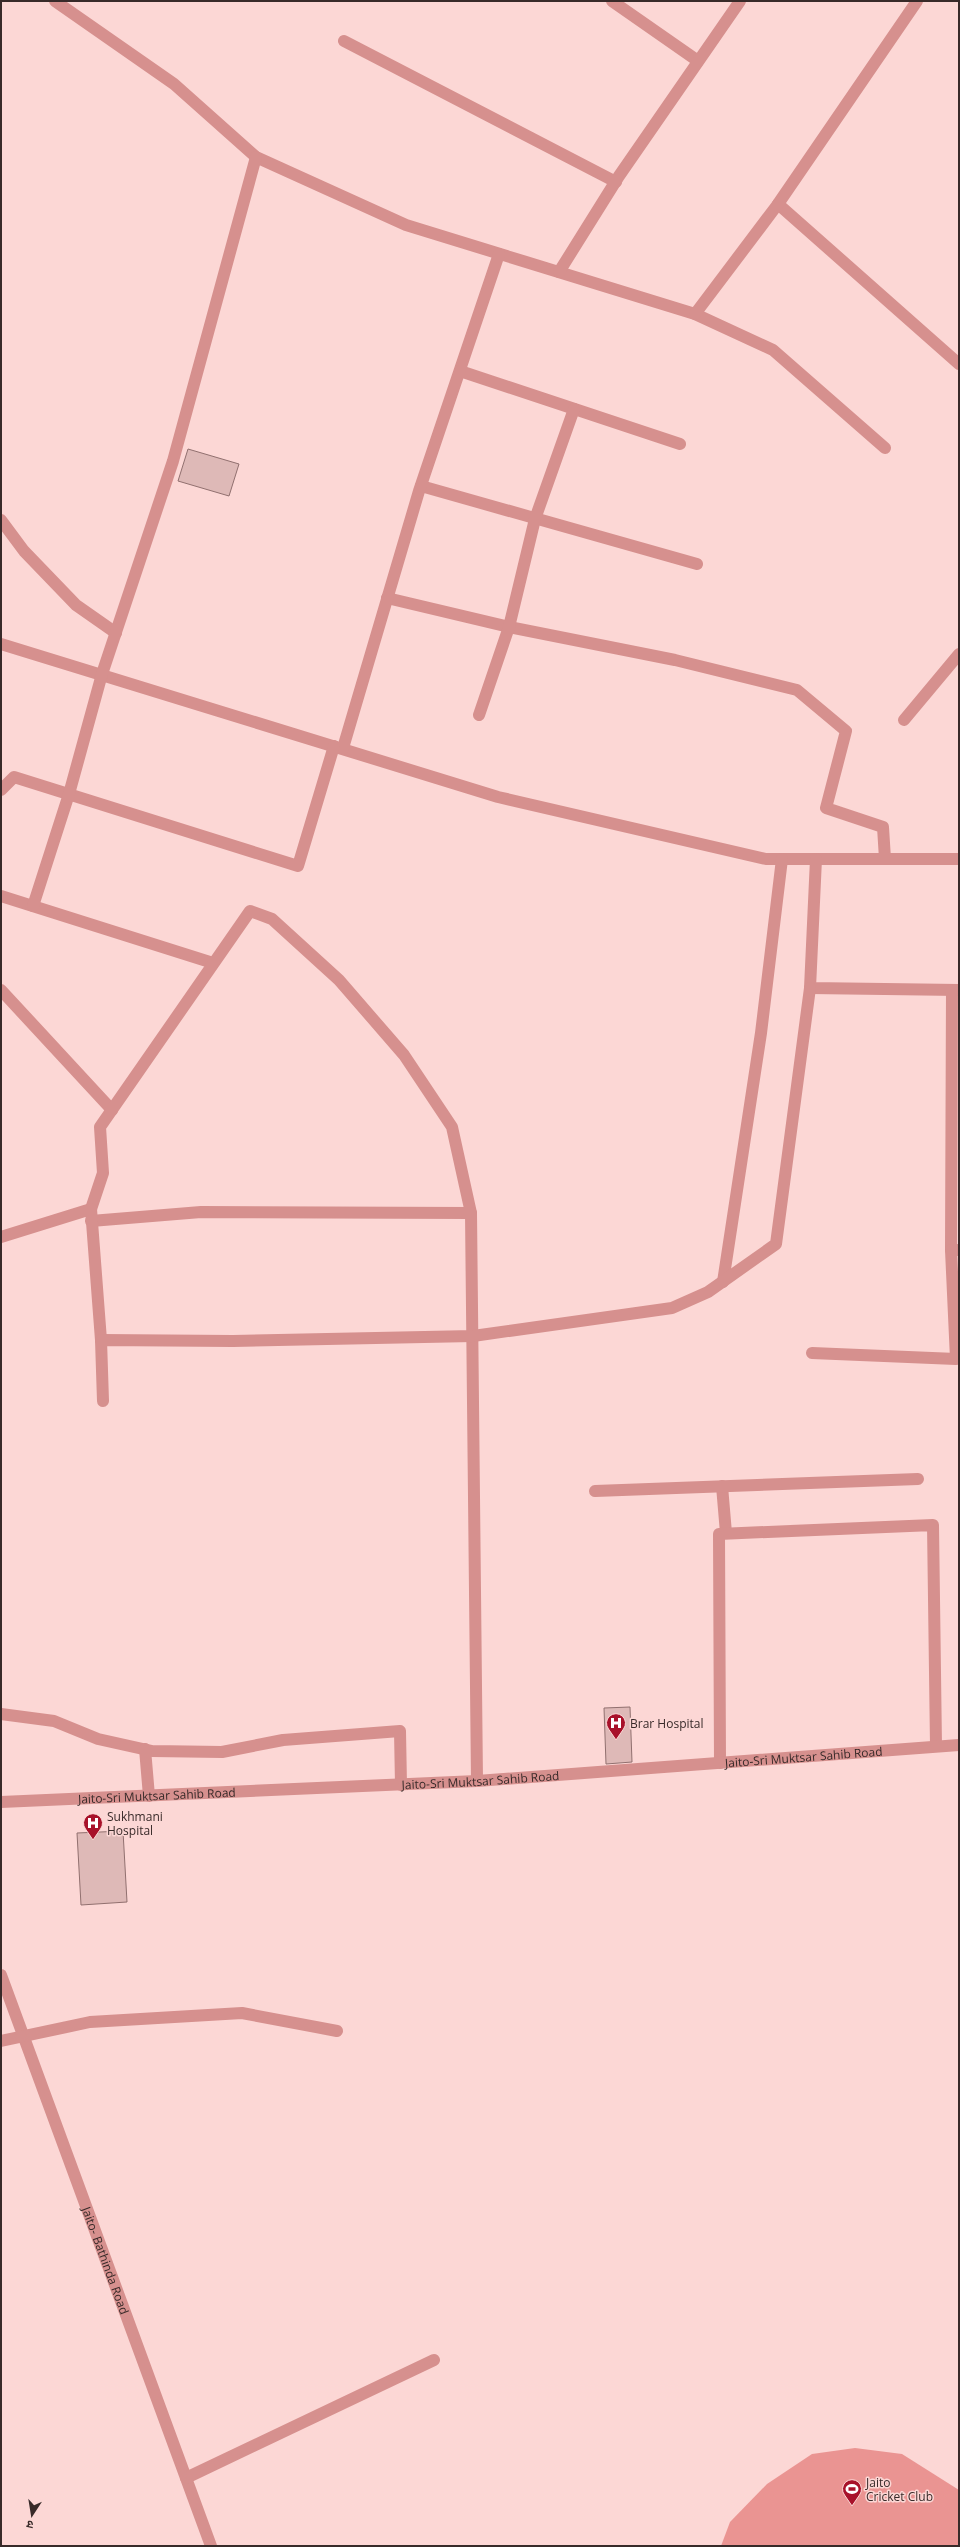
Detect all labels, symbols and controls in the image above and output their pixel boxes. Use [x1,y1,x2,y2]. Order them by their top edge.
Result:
hospital icon: Brar Hospital [605,1712,627,1740]
place label: Brar Hospital [630,1715,703,1732]
street label: Jaito-Sri Muktsar Sahib Road [723,1742,883,1771]
street label: Jaito-Sri Muktsar Sahib Road [400,1766,560,1793]
street label: Jaito-Sri Muktsar Sahib Road [77,1783,236,1807]
place label: Sukhmani Hospital [107,1808,163,1839]
hospital icon: Sukhmani Hospital [82,1812,104,1840]
street label: Jaito- Bathinda Road [78,2203,134,2317]
place label: Jaito Cricket Club [865,2474,933,2505]
sports icon: Jaito Cricket Club [841,2478,863,2506]
north arrow [12,2495,52,2535]
text: उ [25,2517,35,2533]

